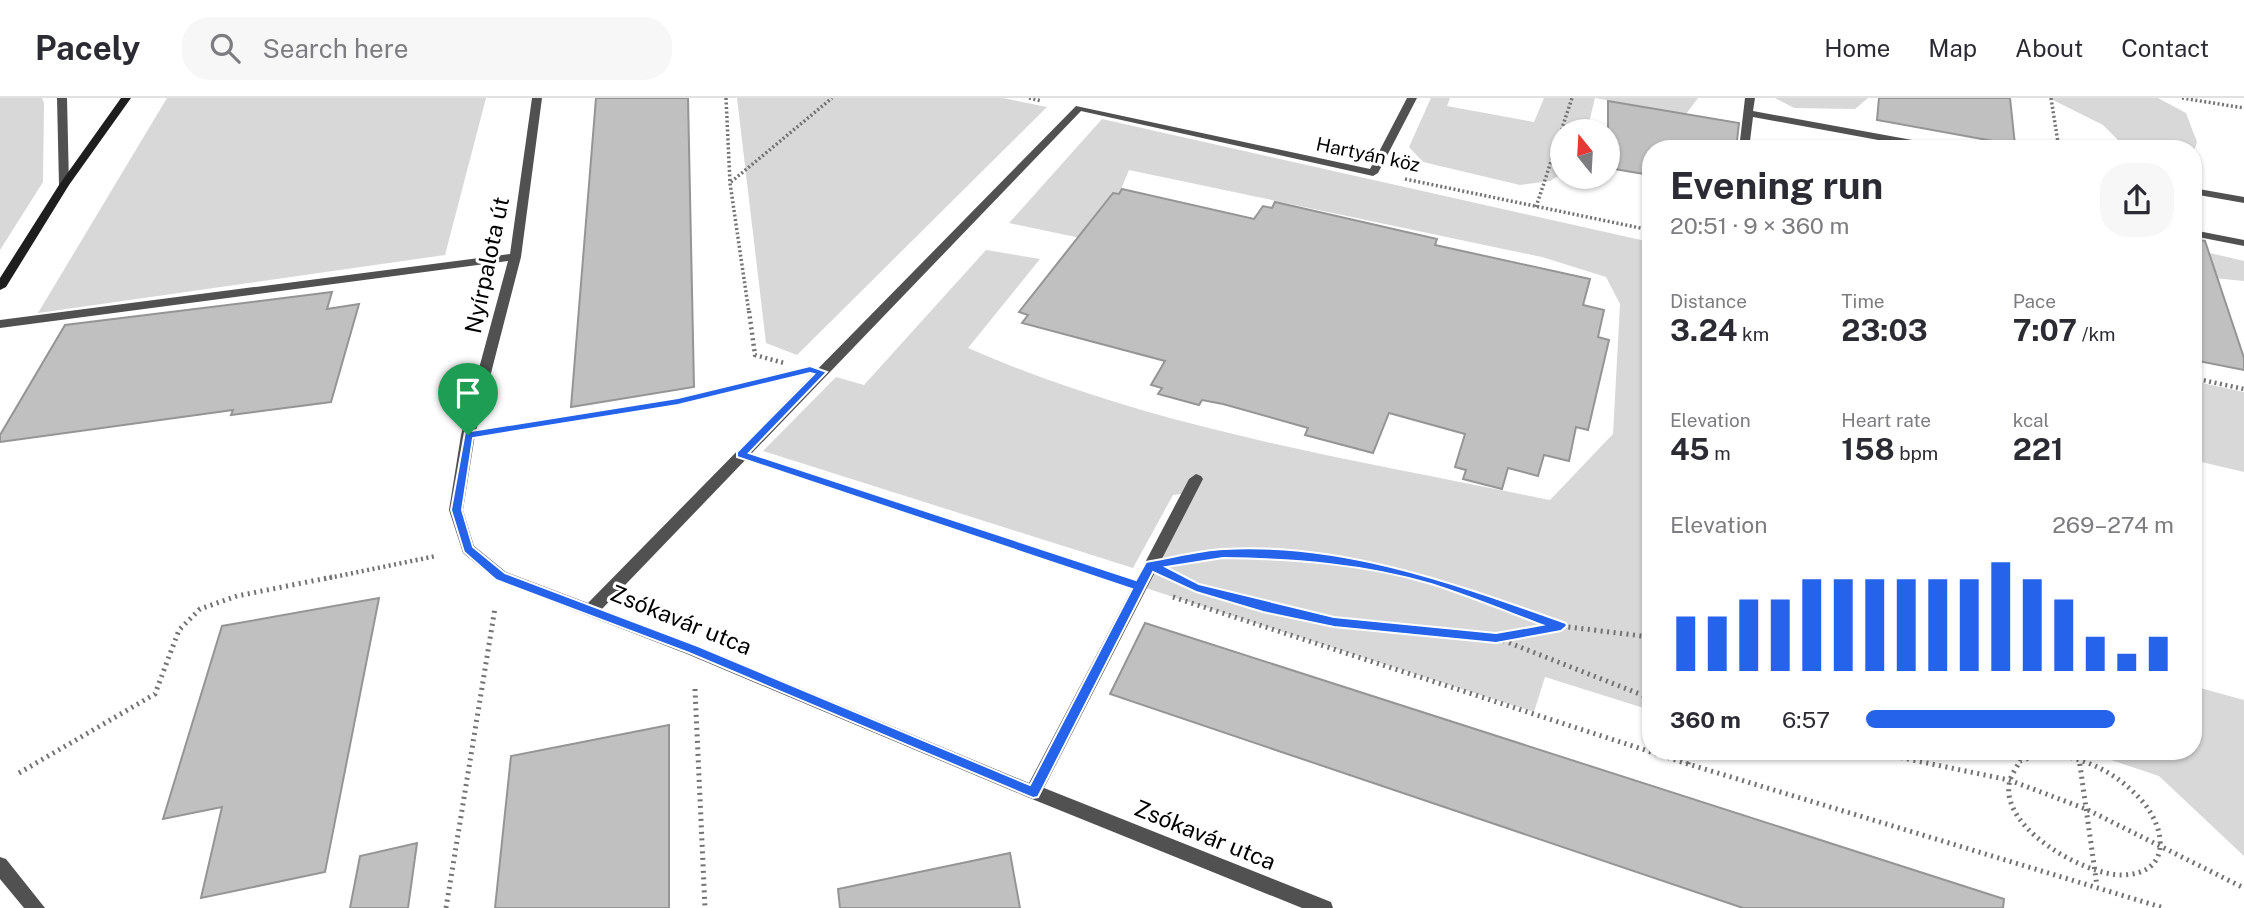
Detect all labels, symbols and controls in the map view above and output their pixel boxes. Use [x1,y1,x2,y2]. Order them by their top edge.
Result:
search box [182,17,672,80]
text: Pacely [35,29,140,67]
icon: search [206,29,244,67]
text: Search here [262,33,408,64]
text: Home [1824,34,1890,62]
text: Map [1928,34,1977,62]
text: About [2015,34,2083,62]
text: Contact [2121,34,2209,62]
north arrow [1550,119,1620,189]
map controls [1550,119,1620,189]
street label: Hartyán köz [1314,132,1422,176]
text: Evening run [1670,163,1883,208]
button: share [2100,163,2174,237]
street label: Nyírpalota út [459,194,514,336]
text: 20:51 · 9 × 360 m [1670,212,1849,239]
text: Distance [1670,290,1747,312]
text: Time [1841,290,1885,312]
text: Pace [2013,290,2056,312]
text: 3.24 [1670,312,1737,348]
text: 23:03 [1841,312,1928,348]
text: 7:07 [2013,312,2077,348]
text: km [1737,323,1769,345]
text: /km [2077,323,2116,345]
pin [438,363,498,435]
icon: arrive [449,374,487,412]
text: Elevation [1670,409,1751,431]
text: Heart rate [1841,409,1931,431]
text: kcal [2013,409,2049,431]
text: 45 [1670,431,1710,467]
text: 158 [1841,431,1895,467]
text: 221 [2013,431,2064,467]
text: m [1710,442,1731,464]
text: bpm [1895,442,1938,464]
text: Elevation [1670,511,1768,538]
text: 269–274 m [2052,511,2174,538]
street label: Zsókavár utca [607,579,756,660]
text: 360 m [1670,706,1741,733]
text: 6:57 [1782,706,1830,733]
street label: Zsókavár utca [1131,794,1280,875]

